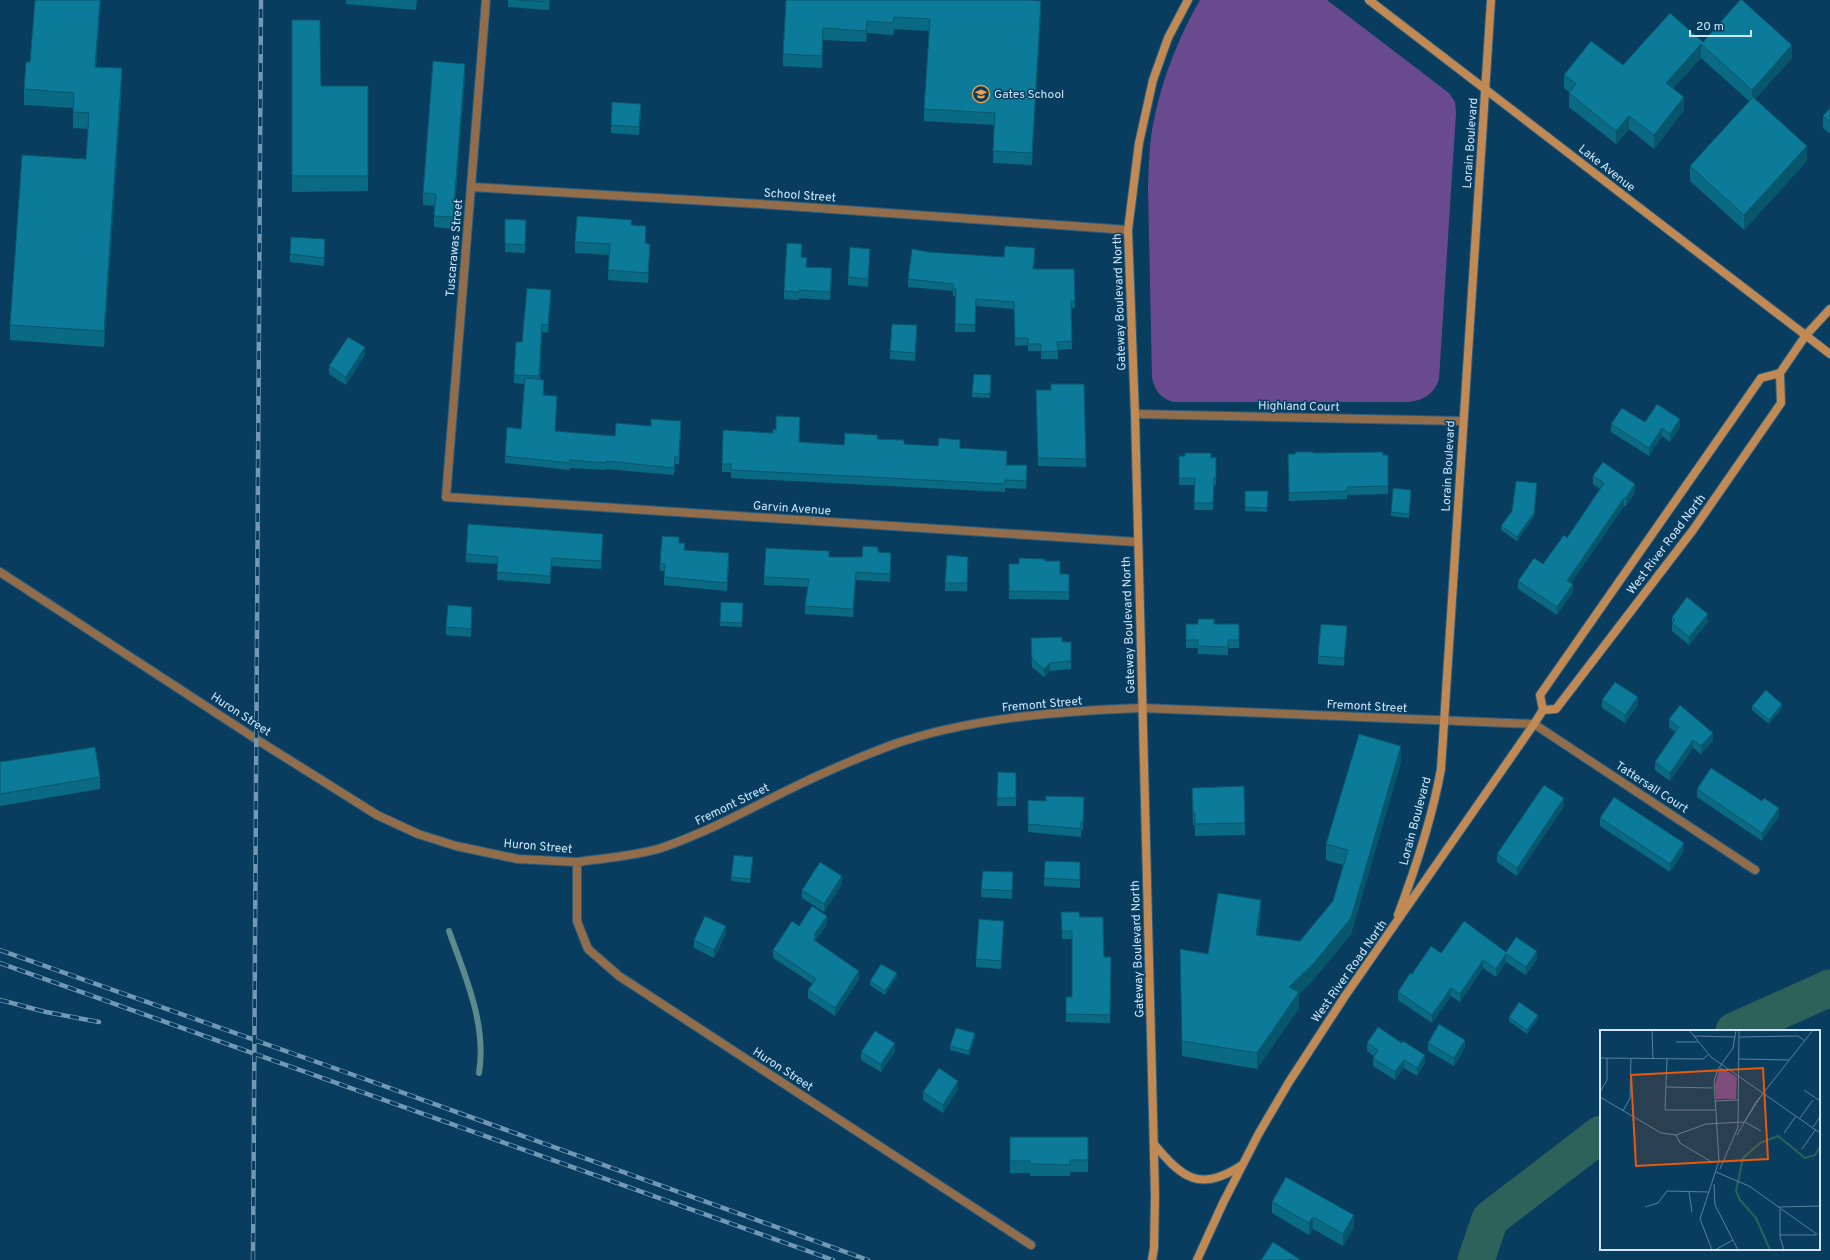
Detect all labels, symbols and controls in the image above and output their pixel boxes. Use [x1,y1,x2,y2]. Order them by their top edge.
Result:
scale bar [1690,12,1751,38]
text: 20 m [1696,19,1724,35]
school or university icon: Gates School [971,84,991,104]
place label: Gates School [994,87,1064,103]
street label: Lorain Boulevard [1460,97,1482,189]
street label: Lake Avenue [1575,142,1638,196]
street label: School Street [763,185,837,207]
street label: Tuscarawas Street [443,199,467,298]
street label: Gateway Boulevard North [1110,233,1130,371]
street label: Highland Court [1258,398,1340,416]
street label: Lorain Boulevard [1439,420,1459,512]
street label: West River Road North [1624,491,1710,598]
street label: Garvin Avenue [753,498,831,520]
street label: Gateway Boulevard North [1119,556,1139,694]
street label: Huron Street [207,689,274,740]
street label: Fremont Street [1001,694,1083,716]
street label: Fremont Street [1326,697,1408,717]
street label: Tattersall Court [1612,758,1691,817]
street label: Lorain Boulevard [1396,775,1435,867]
street label: Fremont Street [693,780,772,830]
street label: Huron Street [503,836,573,858]
street label: Gateway Boulevard North [1128,880,1148,1018]
street label: West River Road North [1308,917,1391,1026]
inset map [1600,1030,1820,1250]
street label: Huron Street [749,1044,816,1095]

